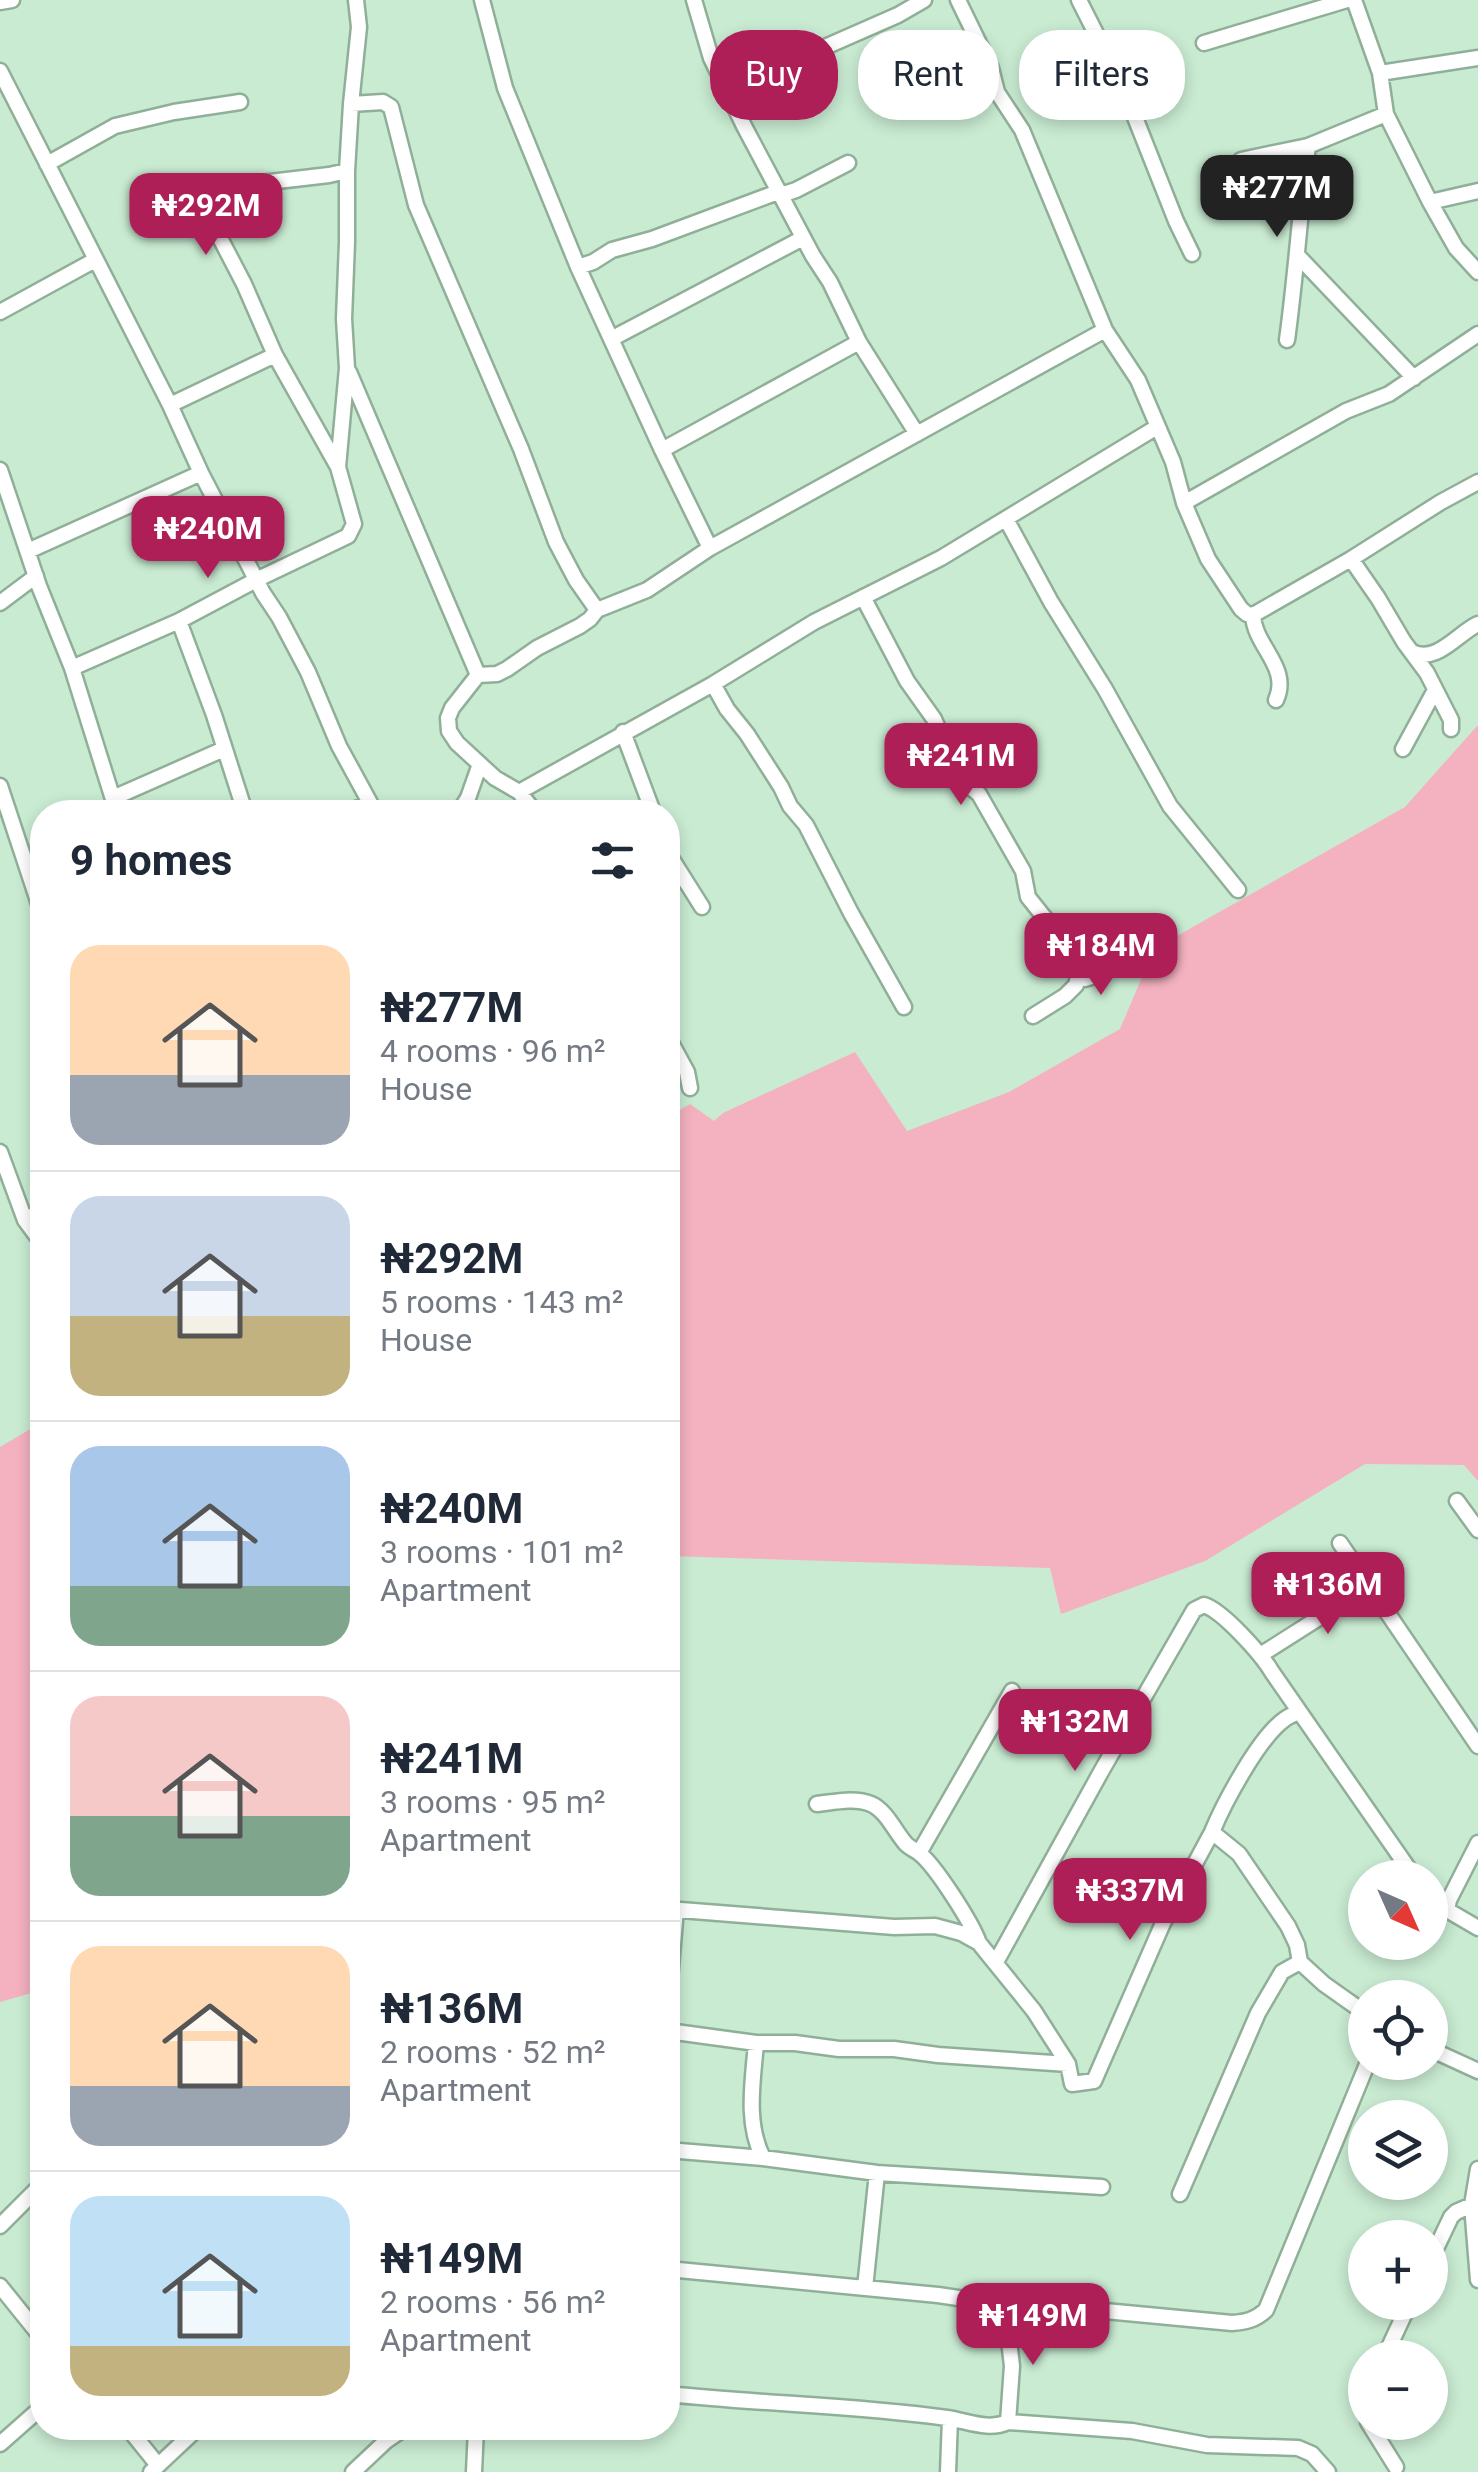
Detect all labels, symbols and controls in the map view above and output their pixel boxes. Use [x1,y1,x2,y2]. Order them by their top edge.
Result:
chip: Buy [710,30,838,120]
chip: Rent [858,30,999,120]
chip: Filters [1019,30,1185,120]
pin: ₦277M [1207,155,1347,240]
text: ₦277M [1222,168,1332,206]
pin: ₦292M [136,173,276,258]
text: ₦292M [151,186,261,224]
pin: ₦240M [138,496,278,581]
text: ₦240M [153,509,263,547]
pin: ₦241M [891,723,1031,808]
text: ₦241M [906,736,1016,774]
icon: filters [585,833,640,888]
text: 9 homes [70,836,232,885]
pin: ₦184M [1031,913,1171,998]
text: ₦184M [1046,926,1156,964]
text: ₦277M [380,983,523,1032]
icon: home [150,985,270,1105]
text: 4 rooms · 96 m² [380,1032,605,1070]
text: House [380,1070,472,1108]
text: ₦292M [380,1234,523,1283]
icon: home [150,1236,270,1356]
text: 5 rooms · 143 m² [380,1283,623,1321]
text: House [380,1321,472,1359]
text: ₦240M [380,1484,523,1533]
icon: home [150,1486,270,1606]
text: 3 rooms · 101 m² [380,1533,623,1571]
pin: ₦136M [1258,1552,1398,1637]
text: ₦136M [1273,1565,1383,1603]
text: Apartment [380,1571,532,1609]
pin: ₦132M [1005,1689,1145,1774]
text: ₦132M [1020,1702,1130,1740]
text: ₦241M [380,1734,523,1783]
icon: home [150,1736,270,1856]
text: 3 rooms · 95 m² [380,1783,605,1821]
text: Apartment [380,1821,532,1859]
pin: ₦337M [1060,1858,1200,1943]
north arrow [1348,1860,1448,1960]
map controls [1348,1860,1448,2440]
text: ₦337M [1075,1871,1185,1909]
button: locate [1348,1980,1448,2080]
text: ₦136M [380,1984,523,2033]
icon: home [150,1986,270,2106]
text: 2 rooms · 52 m² [380,2033,605,2071]
text: Apartment [380,2071,532,2109]
button: layers [1348,2100,1448,2200]
button: + [1348,2220,1448,2320]
text: ₦149M [380,2234,523,2283]
icon: home [150,2236,270,2356]
text: 2 rooms · 56 m² [380,2283,605,2321]
pin: ₦149M [963,2283,1103,2368]
text: ₦149M [978,2296,1088,2334]
text: Apartment [380,2321,532,2359]
button: − [1348,2340,1448,2440]

